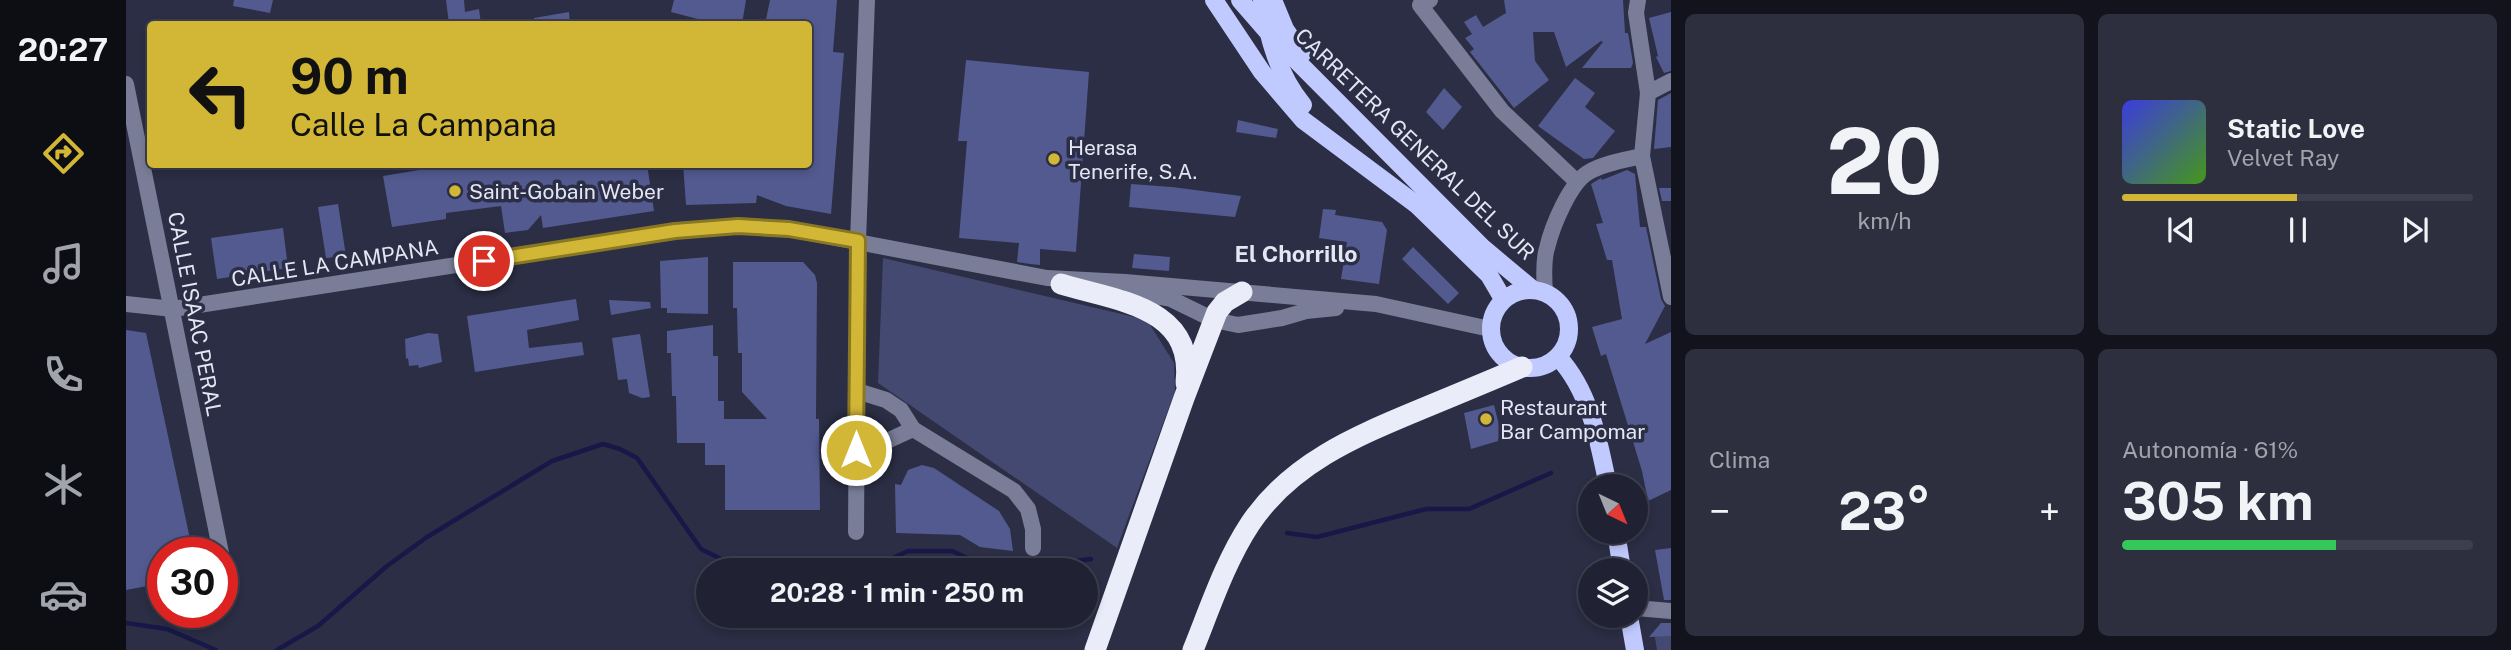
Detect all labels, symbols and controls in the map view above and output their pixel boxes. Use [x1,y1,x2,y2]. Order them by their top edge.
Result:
street label: CARRETERA GENERAL DEL SUR [1290,23,1540,265]
text: 20:27 [18,31,108,68]
text: 90 m [290,47,409,105]
icon: left [175,49,266,140]
text: Calle La Campana [290,106,557,143]
text: 20 [1826,108,1943,214]
text: Static Love [2227,113,2365,144]
icon: directions [39,129,88,178]
place label: Herasa Tenerife, S.A. [1068,135,1197,184]
text: Velvet Ray [2227,144,2339,171]
marker: Herasa Tenerife, S.A. [1046,151,1062,167]
place label: Saint-Gobain Weber [469,179,664,204]
marker: Saint-Gobain Weber [447,183,463,199]
text: km/h [1857,207,1912,234]
street label: CALLE ISAAC PERAL [163,210,227,418]
icon: previous [2162,211,2200,249]
icon: pause [2279,211,2317,249]
icon: next [2396,211,2434,249]
pin [454,231,514,291]
street label: CALLE LA CAMPANA [230,234,440,292]
icon: music [39,239,88,288]
district label: El Chorrillo [1234,240,1358,267]
icon: arrive [465,242,503,280]
icon: phone [39,350,88,399]
place label: Restaurant Bar Campomar [1500,395,1645,444]
marker: Restaurant Bar Campomar [1478,411,1494,427]
position arrow [819,413,893,487]
text: Autonomía · 61% [2122,436,2298,463]
text: Clima [1709,446,1770,473]
icon: climate [39,460,88,509]
text: 305 km [2122,471,2313,532]
north arrow [1578,474,1648,544]
map controls [1578,474,1648,628]
text: 23° [1838,481,1931,542]
text: − [1709,489,1730,534]
text: + [2039,489,2060,534]
speed limit sign: 30 [147,537,238,628]
button: layers [1578,558,1648,628]
icon: car [39,570,88,619]
text: 20:28 · 1 min · 250 m [770,577,1024,608]

